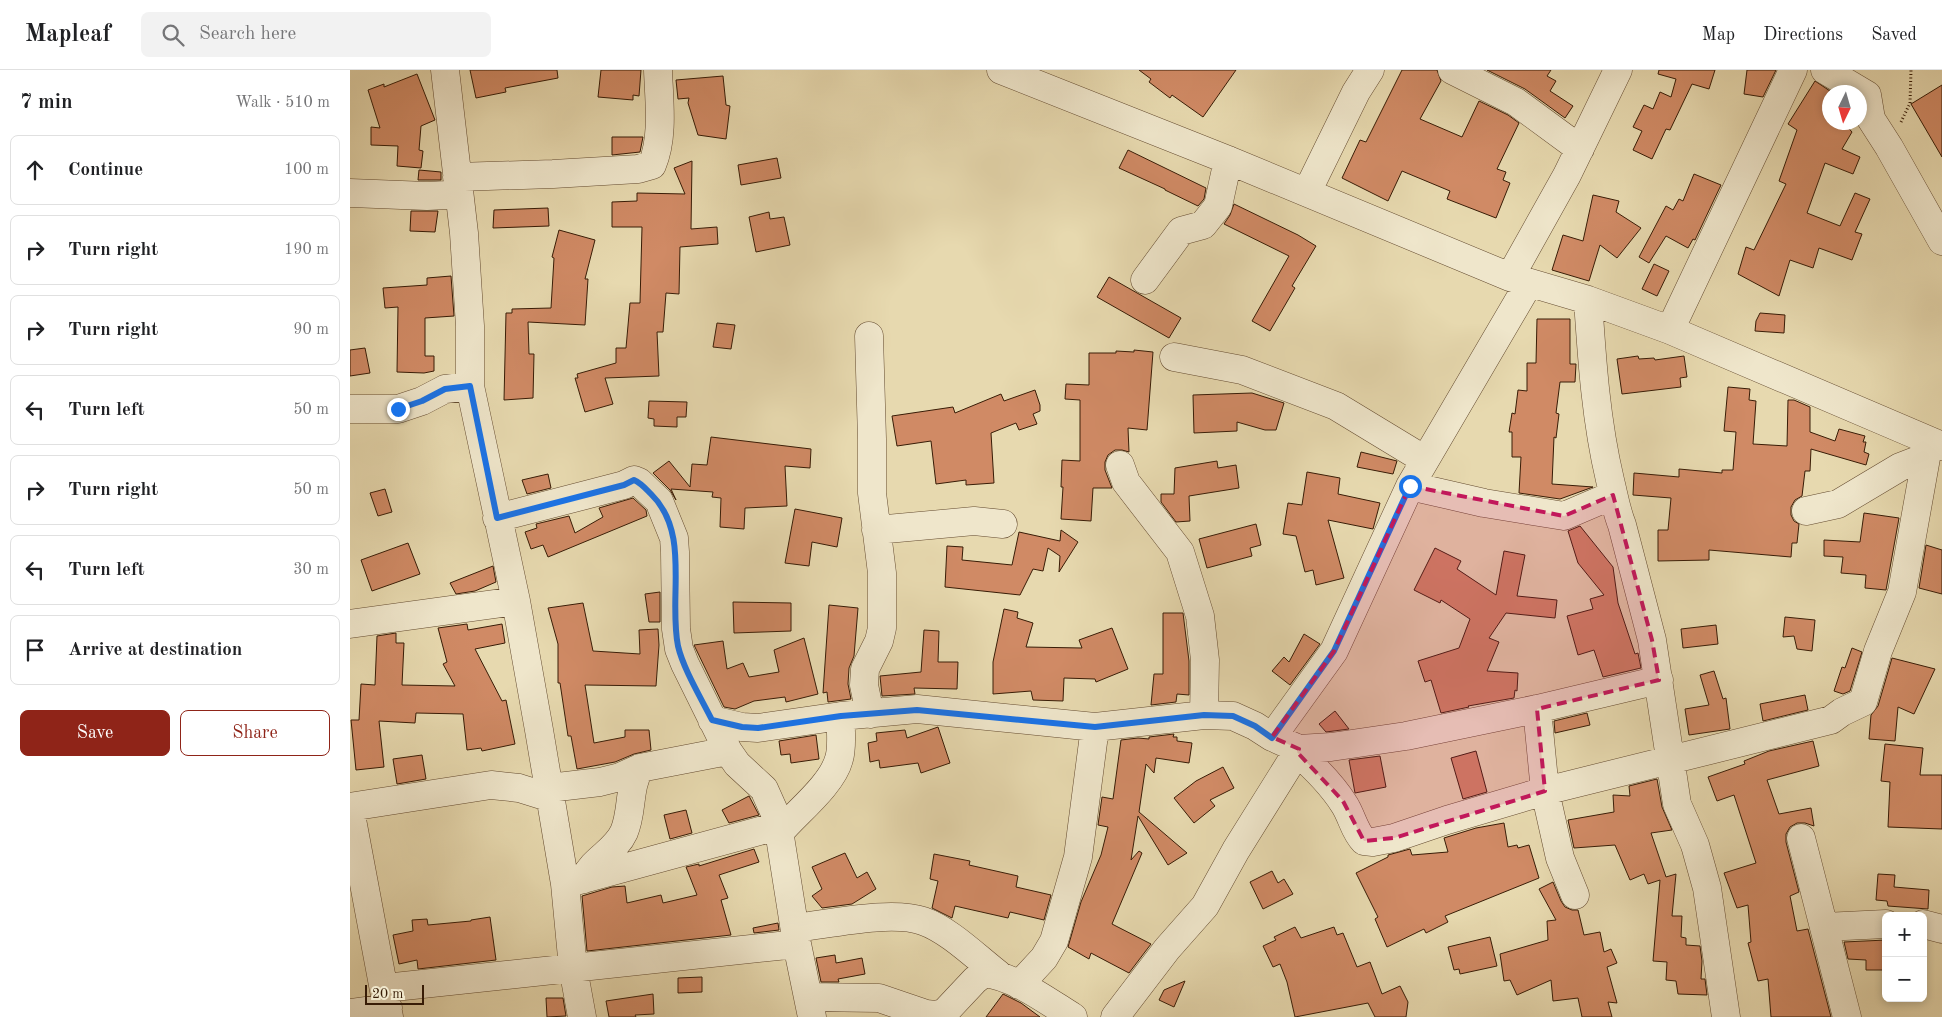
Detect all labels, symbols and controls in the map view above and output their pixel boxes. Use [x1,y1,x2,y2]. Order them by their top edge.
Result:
search box [141,12,491,57]
icon: search [159,21,187,49]
text: Mapleaf [25,23,111,47]
text: Search here [199,25,296,44]
text: Map [1702,26,1735,44]
text: Directions [1763,26,1843,44]
text: Saved [1871,26,1917,44]
north arrow [1822,85,1867,130]
text: 7 min [20,92,73,113]
text: Walk · 510 m [235,95,330,111]
icon: ahead [21,156,49,184]
text: Continue [68,161,143,180]
text: 100 m [284,162,329,178]
icon: right [21,236,49,264]
text: Turn right [68,241,158,260]
text: 190 m [284,242,329,258]
icon: right [21,316,49,344]
text: Turn right [68,321,158,340]
text: 90 m [293,322,329,338]
icon: left [21,396,49,424]
route end [387,398,410,421]
text: Turn left [68,401,145,420]
text: 50 m [293,402,329,418]
route start [1399,475,1422,498]
icon: right [21,476,49,504]
text: Turn right [68,481,158,500]
text: 50 m [293,482,329,498]
icon: left [21,556,49,584]
text: Turn left [68,561,145,580]
text: 30 m [293,562,329,578]
icon: arrive [21,636,49,664]
text: Arrive at destination [68,641,242,660]
button: Save [20,710,170,756]
button: Share [180,710,330,756]
map controls [1882,912,1927,1002]
button: + [1882,912,1927,957]
button: − [1882,957,1927,1002]
scale bar [365,982,424,1005]
text: 20 m [372,987,403,1001]

